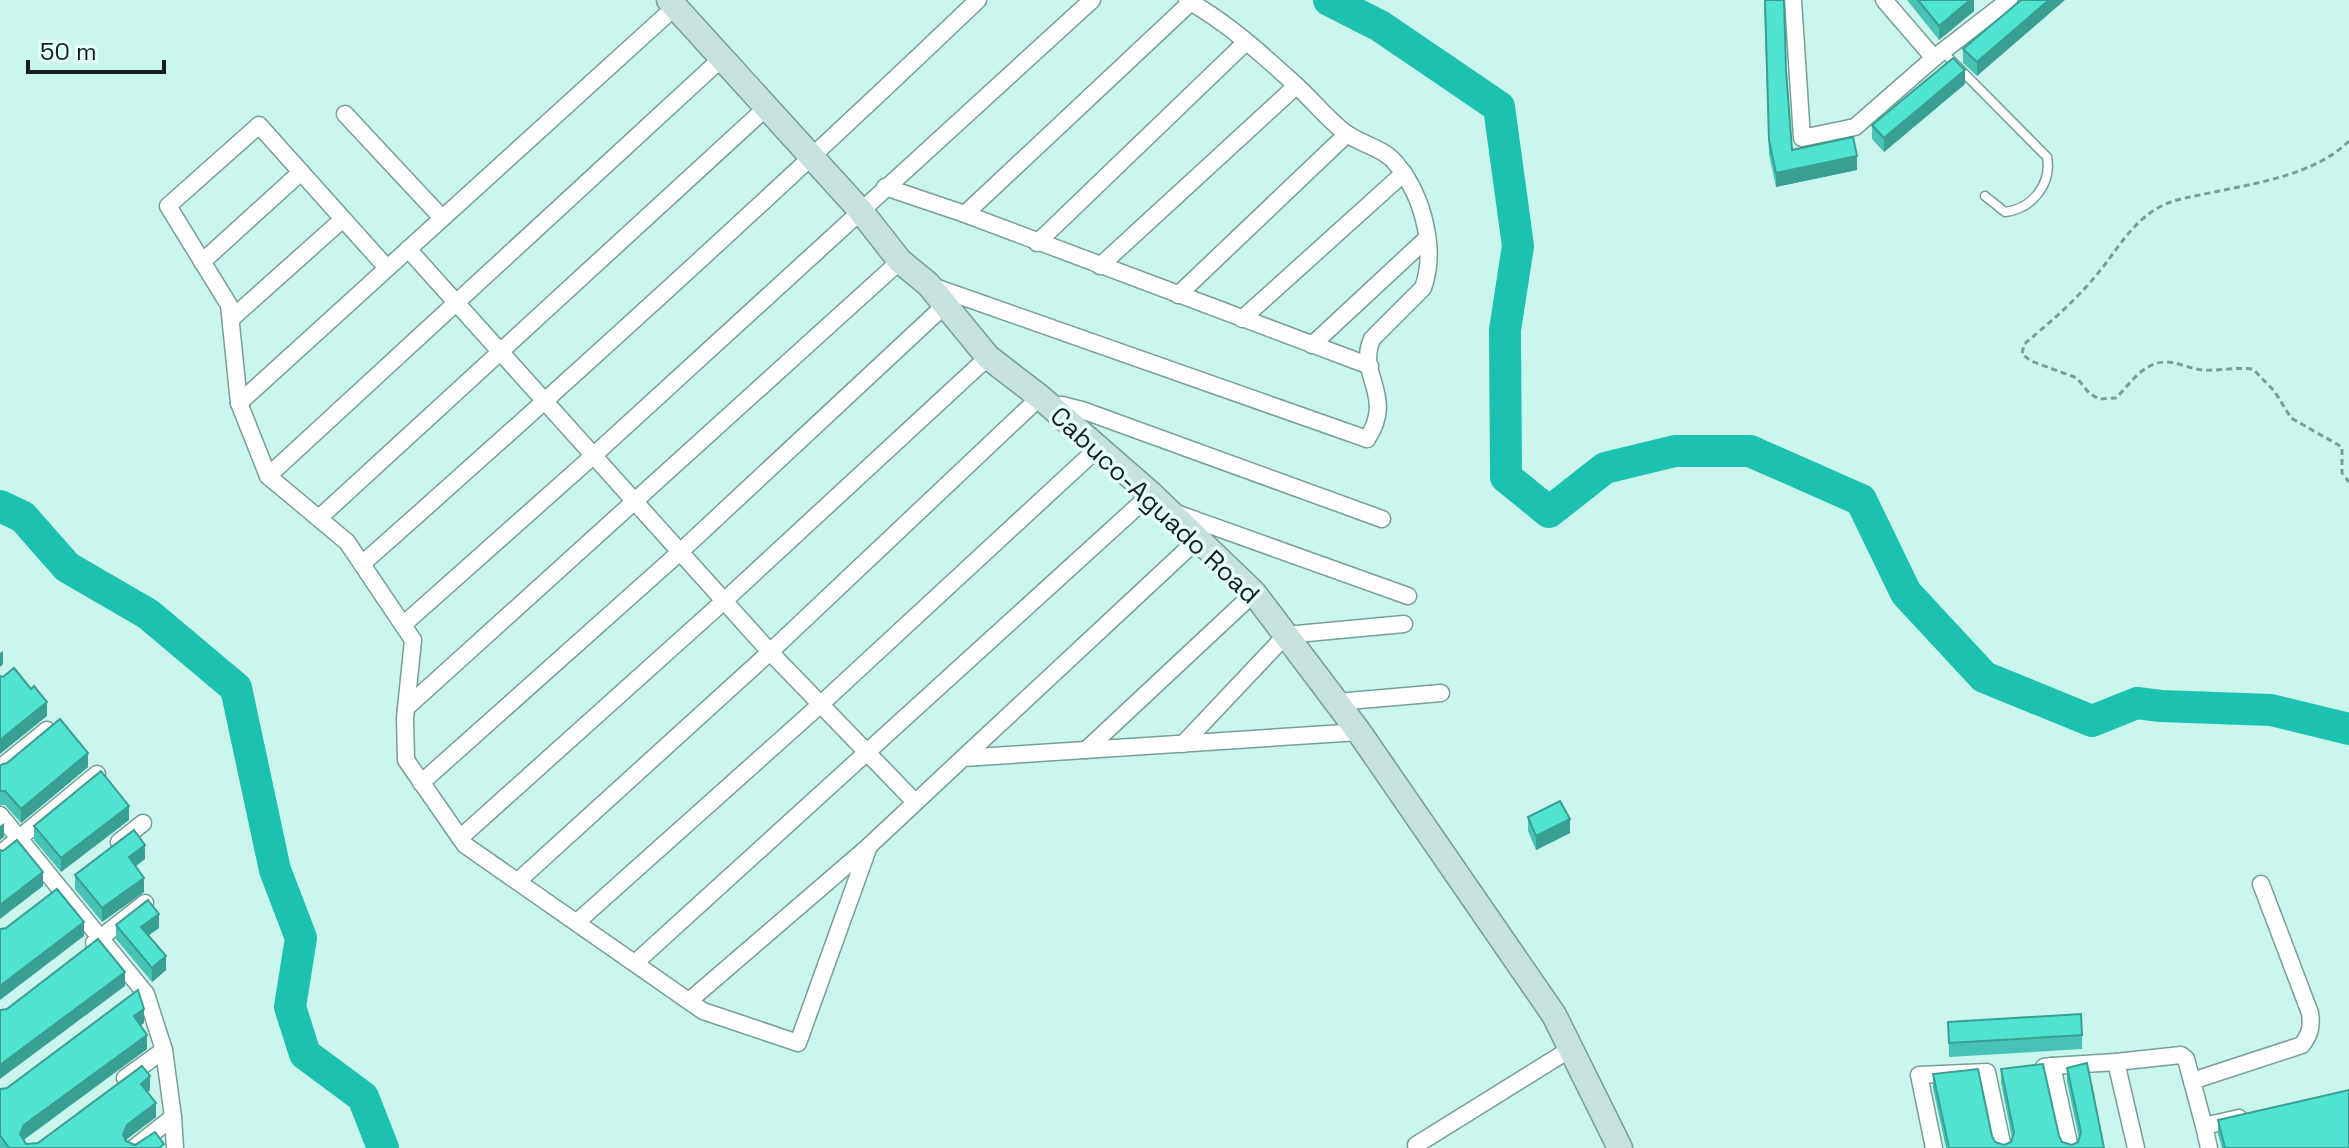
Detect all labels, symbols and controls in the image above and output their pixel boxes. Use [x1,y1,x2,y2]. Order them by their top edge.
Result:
scale bar [28,24,164,74]
text: 50 m [40,36,97,67]
street label: Cabuco-Aguado Road [1043,399,1267,611]

